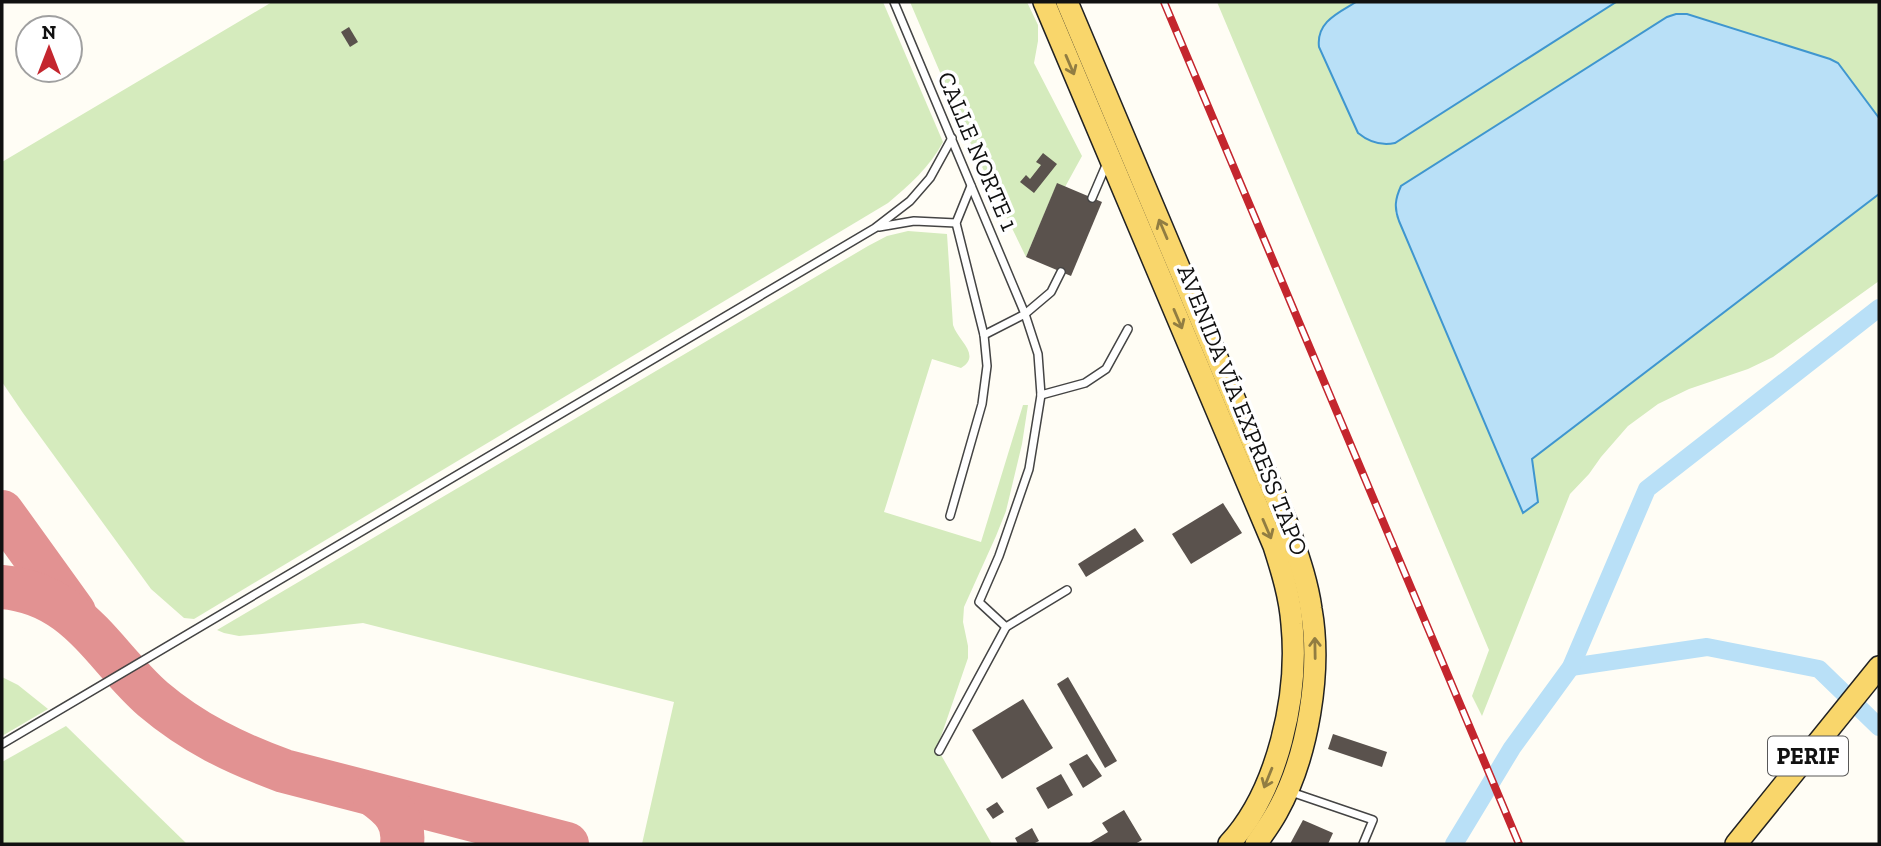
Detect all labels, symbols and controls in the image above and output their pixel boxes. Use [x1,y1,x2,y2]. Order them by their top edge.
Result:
north arrow [14,14,84,84]
text: N [42,21,56,44]
one-way arrow [1065,53,1078,75]
street label: CALLE NORTE 1 [931,67,1025,235]
one-way arrow [1156,218,1169,240]
street label: AVENIDA VÍA EXPRESS TAPO [1171,260,1315,560]
one-way arrow [1172,308,1185,330]
one-way arrow [1261,517,1274,539]
one-way arrow [1308,637,1321,660]
road number: PERIF [1768,736,1848,776]
one-way arrow [1261,767,1274,788]

